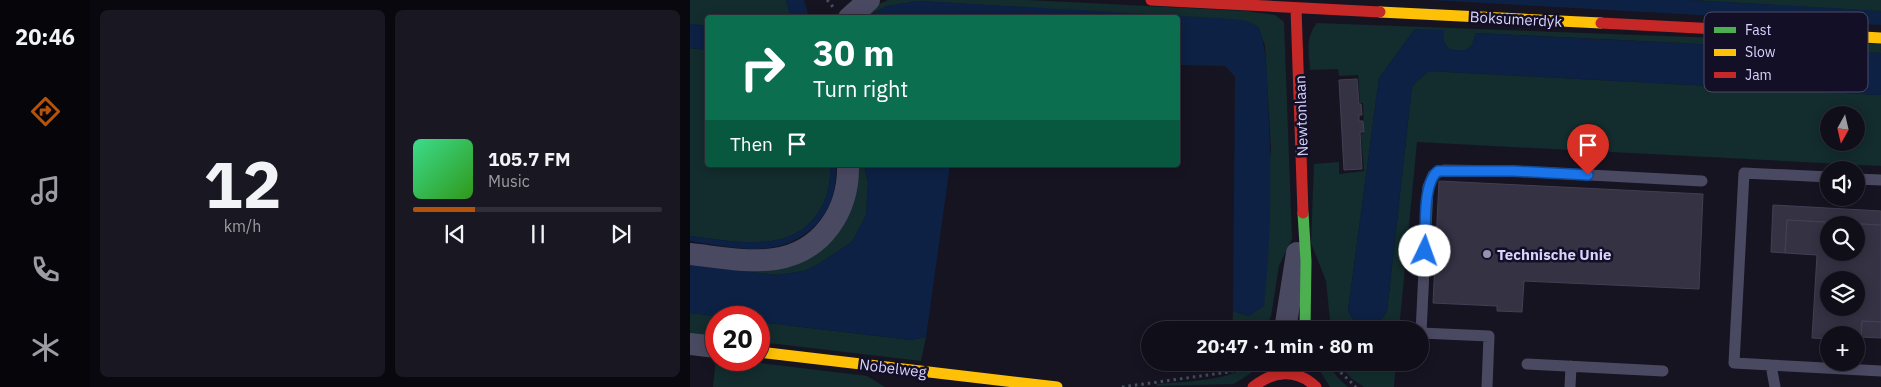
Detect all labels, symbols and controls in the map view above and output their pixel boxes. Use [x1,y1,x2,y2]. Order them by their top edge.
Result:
street label: Boksumerdyk [1469,7,1563,31]
legend [1704,12,1868,92]
text: Fast [1745,21,1771,39]
text: 20:46 [15,22,75,51]
text: 30 m [813,30,895,76]
icon: right [730,35,795,100]
text: Slow [1745,43,1776,61]
text: Jam [1745,66,1772,84]
text: Turn right [813,74,908,103]
street label: Newtonlaan [1290,75,1312,157]
icon: directions [28,94,63,129]
north arrow [1820,106,1865,151]
map controls [1820,106,1865,371]
pin [1567,124,1609,175]
icon: arrive [783,130,811,158]
icon: arrive [1574,131,1602,159]
text: Then [730,132,773,156]
text: 12 [203,141,282,226]
text: 105.7 FM [488,147,571,171]
button: sound [1820,161,1865,206]
text: Music [488,171,530,191]
icon: music [28,173,63,208]
text: km/h [224,216,261,236]
button: search [1820,216,1865,261]
icon: previous [441,220,469,248]
icon: pause [524,220,552,248]
icon: next [607,220,635,248]
position arrow [1398,224,1450,276]
place label: Technische Unie [1497,245,1611,264]
marker: Technische Unie [1481,248,1493,260]
icon: phone [28,252,63,287]
button: layers [1820,271,1865,316]
speed limit sign: 20 [705,306,770,371]
button: + [1820,326,1865,371]
icon: climate [28,330,63,365]
text: 20:47 · 1 min · 80 m [1196,334,1374,358]
street label: Nobelweg [858,354,928,382]

